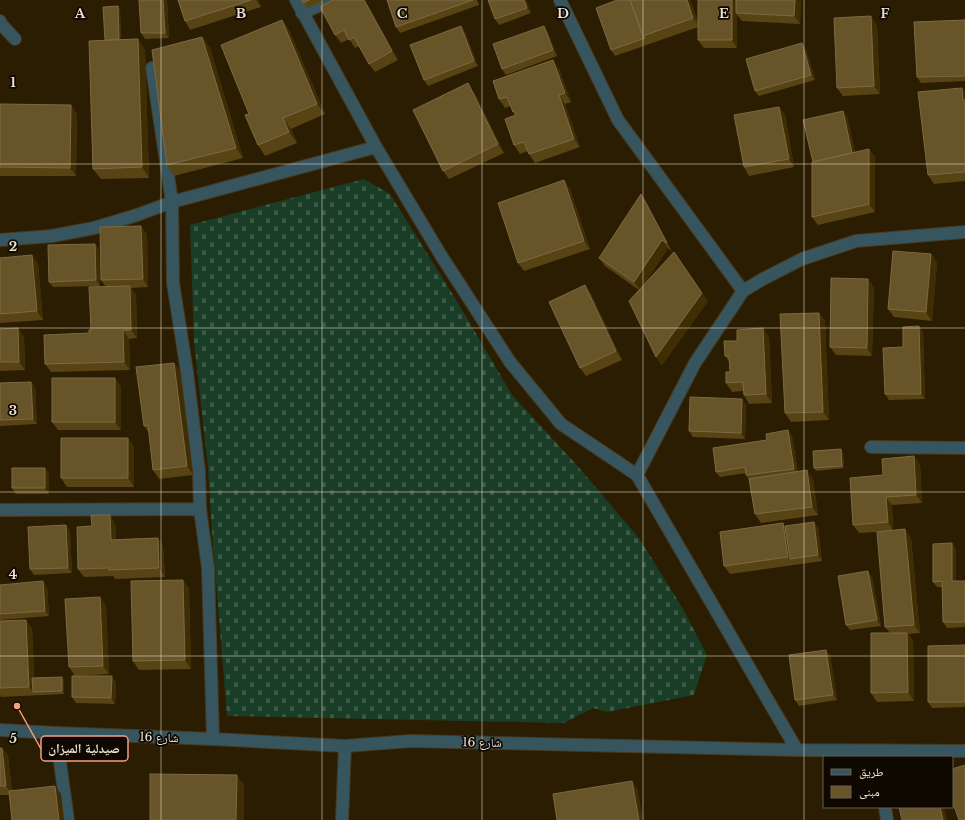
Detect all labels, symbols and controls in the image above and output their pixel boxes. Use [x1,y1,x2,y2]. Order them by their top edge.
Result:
text: A [74,5,86,22]
text: B [236,5,246,22]
text: C [397,5,408,22]
text: D [557,5,569,22]
text: E [719,5,729,22]
text: F [881,5,890,22]
text: 1 [10,74,16,91]
text: 2 [9,238,17,255]
text: 3 [9,402,17,419]
text: 4 [9,566,18,583]
street label: شارع 16 [139,729,179,746]
text: 5 [9,730,17,747]
street label: شارع 16 [462,734,502,751]
callout: صيدلية الميزان [41,736,128,761]
text: صيدلية الميزان [48,740,120,757]
legend [823,756,953,808]
text: طريق [859,764,884,779]
text: مبنى [859,784,880,799]

